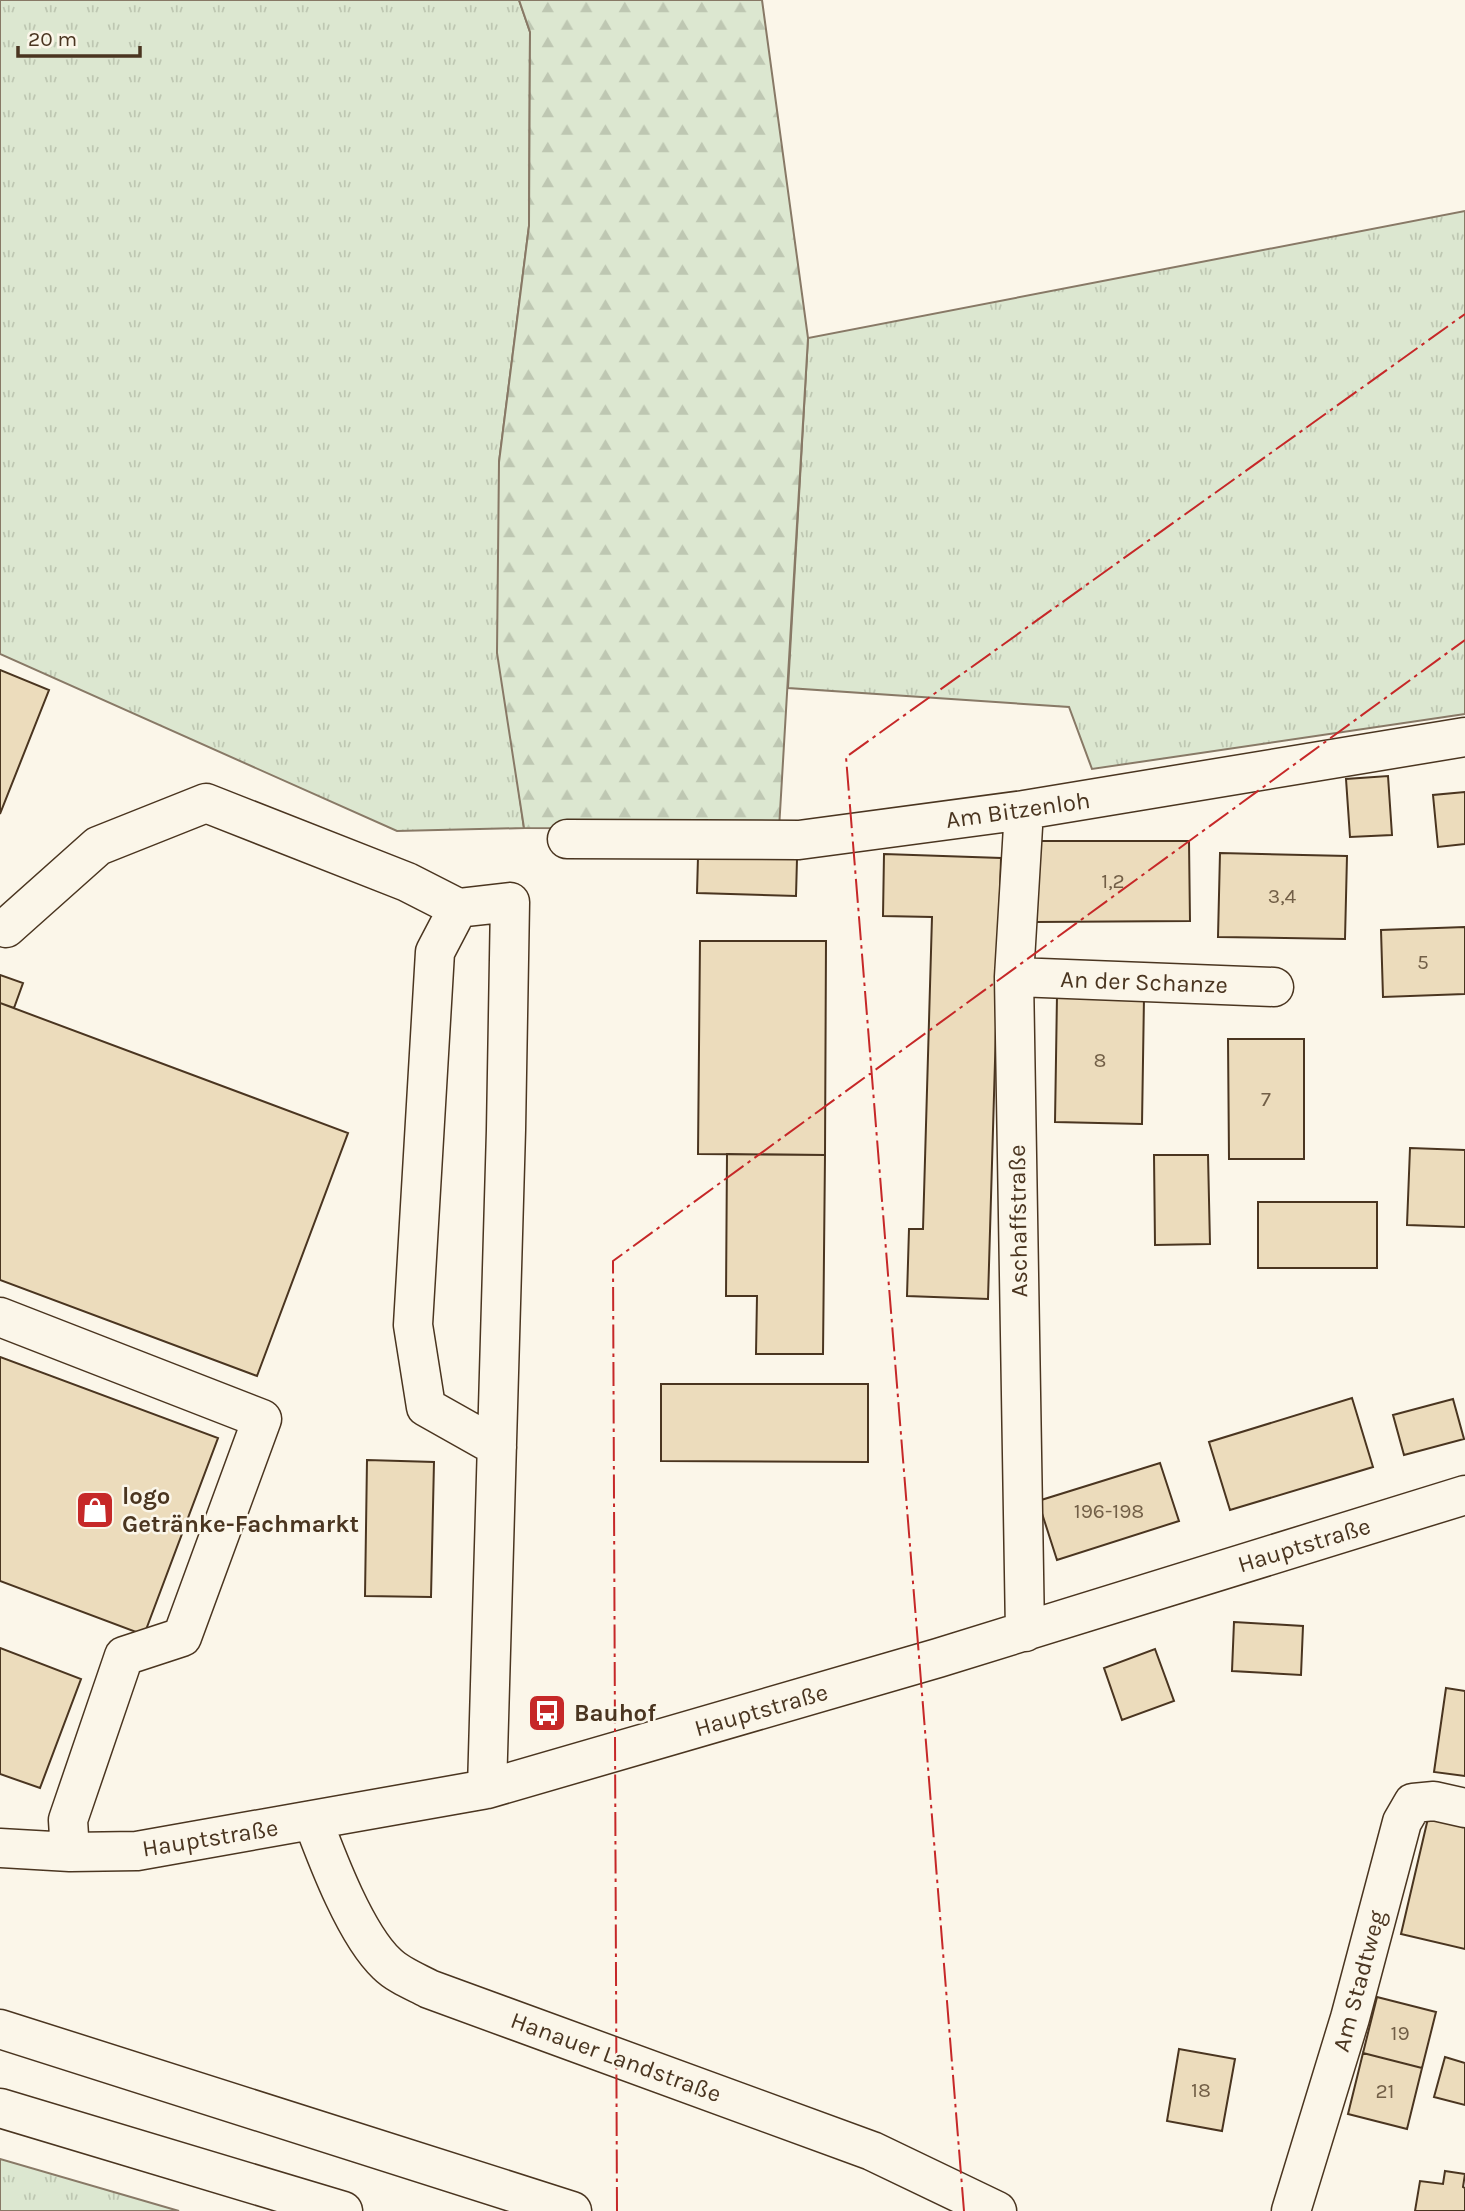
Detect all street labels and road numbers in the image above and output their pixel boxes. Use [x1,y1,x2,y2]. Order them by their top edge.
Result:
street label: Am Bitzenloh [944,786,1092,834]
street label: An der Schanze [1060,965,1228,999]
street label: Aschaffstraße [1003,1144,1033,1298]
street label: Hauptstraße [1234,1512,1374,1578]
street label: Hauptstraße [691,1678,831,1742]
street label: Hauptstraße [140,1813,280,1863]
street label: Am Stadtweg [1327,1907,1391,2055]
street label: Hanauer Landstraße [507,2006,725,2108]

